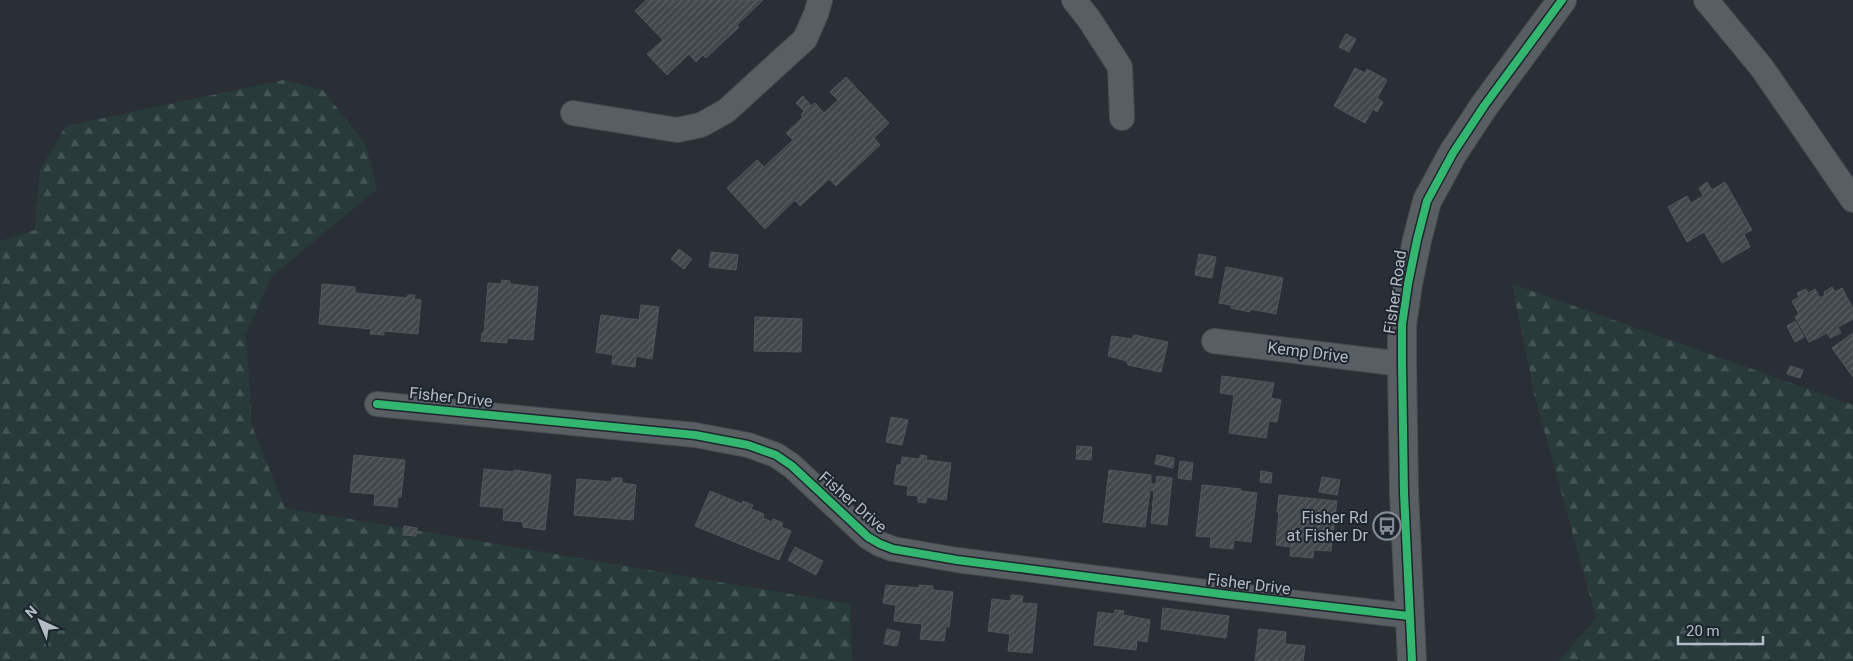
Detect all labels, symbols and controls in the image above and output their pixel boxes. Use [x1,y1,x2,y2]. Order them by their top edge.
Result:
street label: Fisher Road [1380,249,1410,335]
street label: Kemp Drive [1267,338,1349,366]
street label: Fisher Drive [408,383,494,411]
street label: Fisher Drive [815,467,891,537]
place label: Fisher Rd at Fisher Dr [1286,508,1369,545]
bus stop icon: Fisher Rd at Fisher Dr [1372,511,1402,541]
street label: Fisher Drive [1206,569,1292,599]
north arrow [15,596,65,646]
text: N [22,602,40,621]
scale bar [1678,614,1763,646]
text: 20 m [1686,622,1720,640]

